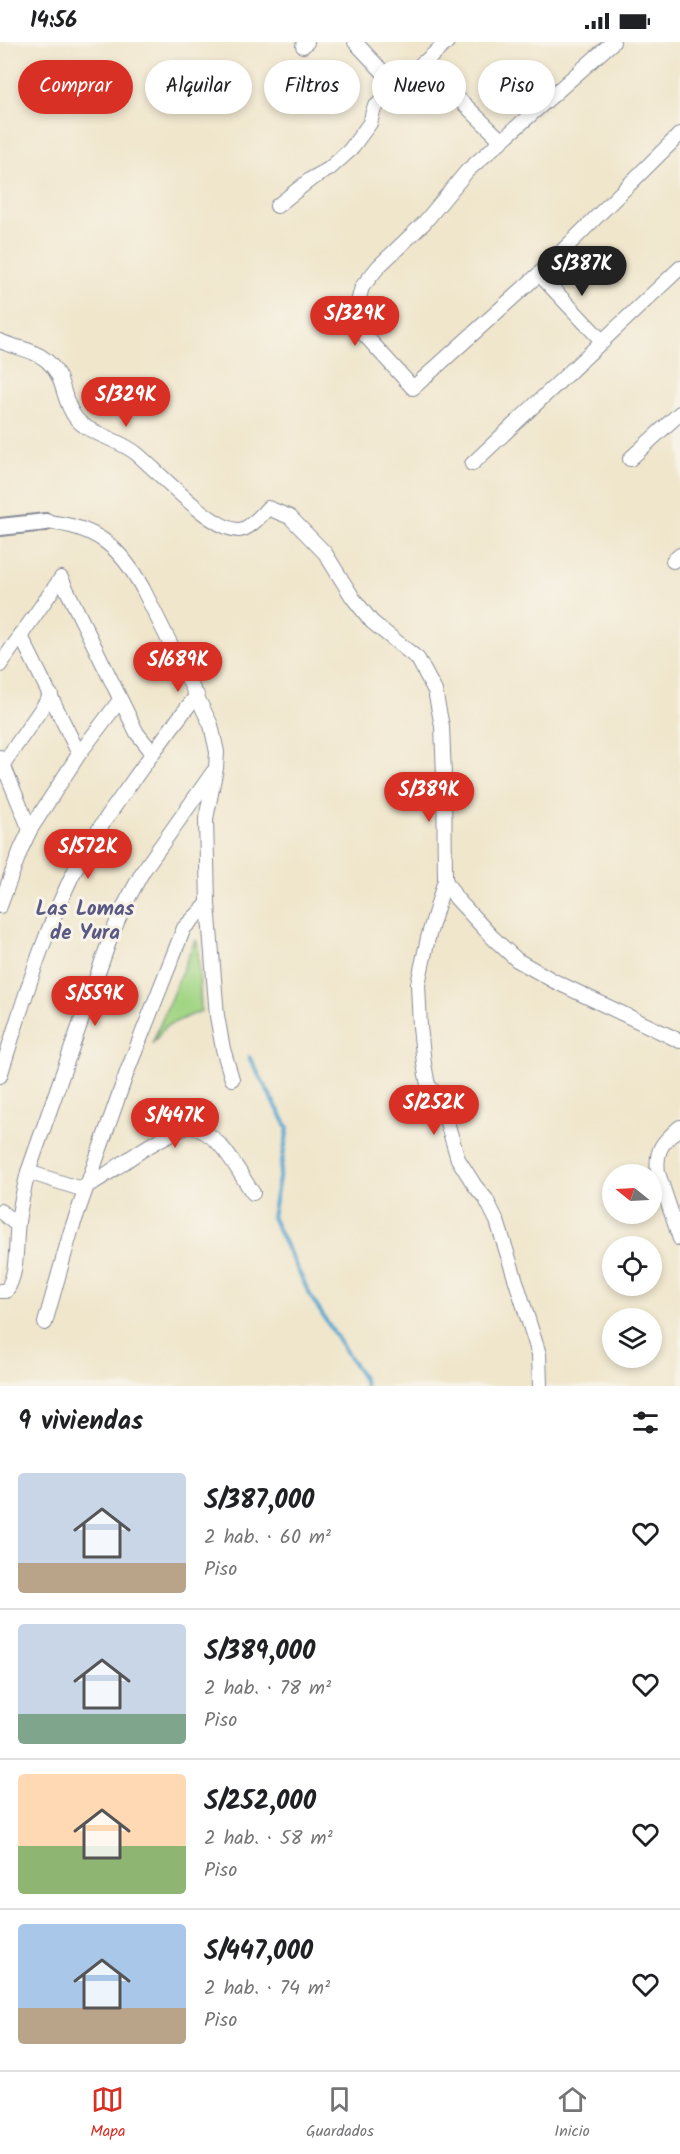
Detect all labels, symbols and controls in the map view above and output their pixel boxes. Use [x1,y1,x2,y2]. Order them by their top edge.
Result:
text: 14:56 [30,4,77,39]
chip: Comprar [18,60,133,114]
chip: Alquilar [145,60,252,114]
chip: Filtros [264,60,360,114]
chip: Nuevo [372,60,466,114]
chip: Piso [478,60,555,114]
pin: S/387K [533,246,631,297]
text: S/387K [552,249,612,281]
pin: S/329K [306,296,404,347]
text: S/329K [324,299,386,331]
pin: S/329K [77,377,175,428]
text: S/329K [95,380,157,412]
pin: S/689K [129,642,227,693]
text: S/689K [147,645,209,677]
pin: S/389K [380,772,478,823]
text: S/389K [398,775,460,807]
pin: S/572K [39,829,137,880]
text: S/572K [58,832,118,864]
district label: Las Lomas de Yura [36,893,135,950]
pin: S/559K [46,976,144,1027]
text: S/559K [65,979,125,1011]
pin: S/252K [385,1085,483,1136]
text: S/252K [403,1088,465,1120]
pin: S/447K [126,1098,224,1149]
text: S/447K [145,1101,205,1133]
north arrow [602,1164,662,1224]
map controls [602,1164,662,1368]
button: locate [602,1236,662,1296]
button: layers [602,1308,662,1368]
text: 9 viviendas [18,1401,143,1443]
icon: filters [629,1406,662,1439]
text: S/387,000 [204,1480,314,1522]
icon: home [66,1497,138,1569]
icon: heart [629,1517,662,1550]
text: 2 hab. · 60 m² [204,1522,331,1554]
text: Piso [204,1554,237,1586]
text: S/389,000 [204,1631,315,1673]
icon: home [66,1648,138,1720]
icon: heart [629,1668,662,1701]
text: 2 hab. · 78 m² [204,1673,331,1705]
text: Piso [204,1705,237,1737]
text: S/252,000 [204,1781,316,1823]
icon: home [66,1798,138,1870]
icon: heart [629,1818,662,1851]
text: 2 hab. · 58 m² [204,1823,333,1855]
text: Piso [204,1855,237,1887]
text: S/447,000 [204,1931,313,1973]
icon: home [66,1948,138,2020]
icon: heart [629,1968,662,2001]
text: 2 hab. · 74 m² [204,1973,330,2005]
text: Piso [204,2005,237,2037]
tab: Mapa [90,2083,126,2144]
tab: Guardados [306,2083,374,2144]
tab: Inicio [554,2083,590,2144]

